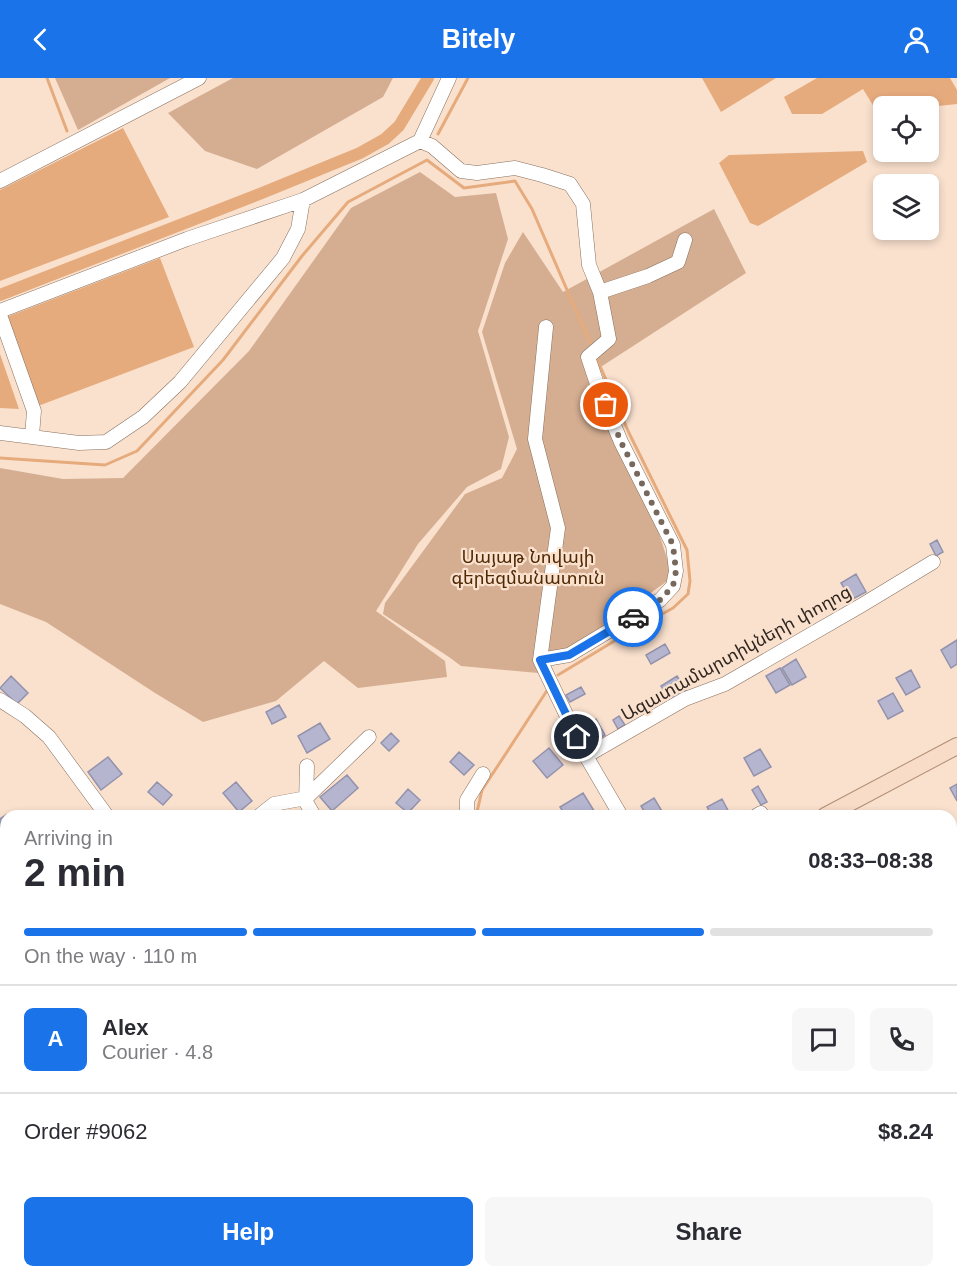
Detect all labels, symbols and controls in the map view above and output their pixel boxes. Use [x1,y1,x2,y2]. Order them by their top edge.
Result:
icon: back [24,23,57,56]
icon: person [900,23,933,56]
text: Bitely [442,24,515,54]
map controls [873,96,939,240]
button: locate [873,96,939,162]
button: layers [873,174,939,240]
pin [580,379,631,430]
icon: bag [589,388,622,421]
park label: Սայաթ Նովայի գերեզմանատուն [451,547,605,588]
street label: Ազատամարտիկների փողոց [618,581,854,725]
courier [603,587,663,647]
icon: car [617,601,650,634]
pin [551,711,602,762]
icon: home [560,720,593,753]
text: Arriving in [24,827,113,849]
text: 08:33–08:38 [808,848,933,873]
text: 2 min [24,851,126,894]
text: On the way · 110 m [24,945,197,967]
button: chat [792,1008,855,1071]
button: phone [870,1008,933,1071]
text: Alex [102,1015,148,1040]
text: A [48,1026,63,1051]
text: Courier · 4.8 [102,1041,213,1063]
text: Order #9062 [24,1119,148,1144]
text: $8.24 [878,1119,933,1144]
button: Help [24,1197,473,1266]
button: Share [485,1197,933,1266]

